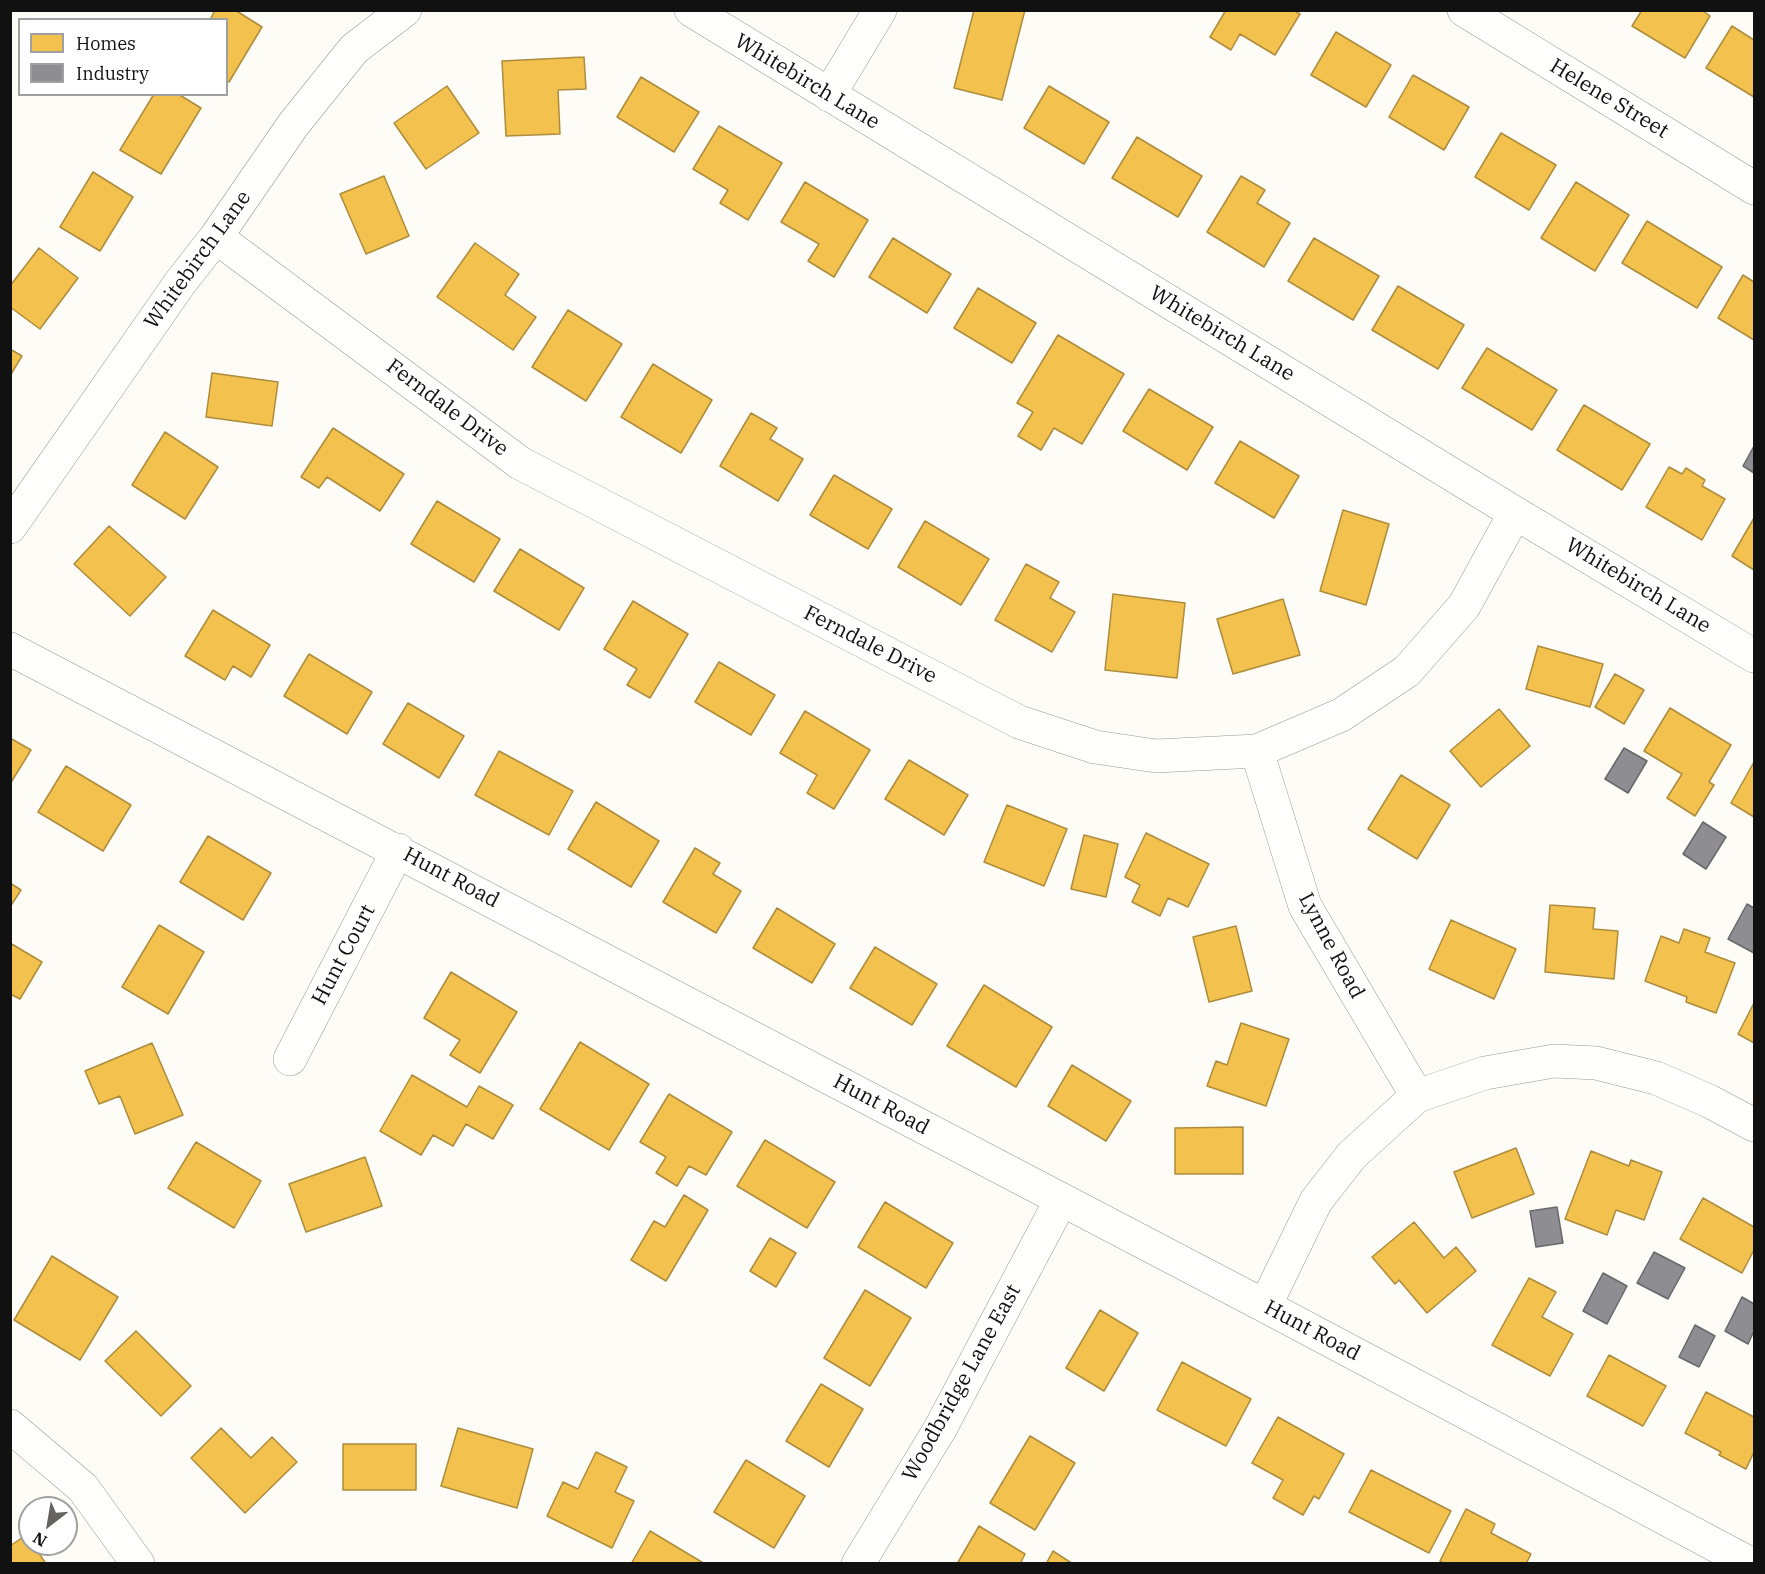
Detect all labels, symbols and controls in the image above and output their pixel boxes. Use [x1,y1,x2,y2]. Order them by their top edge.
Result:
legend [18,18,228,96]
street label: Whitebirch Lane [730,29,884,135]
text: Homes [76,32,136,55]
street label: Helene Street [1545,54,1673,144]
text: Industry [76,62,149,85]
street label: Whitebirch Lane [139,186,257,334]
street label: Whitebirch Lane [1145,281,1299,387]
street label: Ferndale Drive [381,354,513,462]
street label: Whitebirch Lane [1561,533,1715,639]
street label: Ferndale Drive [799,601,941,689]
street label: Hunt Road [399,842,503,914]
street label: Lynne Road [1293,889,1369,1003]
street label: Hunt Court [307,900,381,1010]
street label: Hunt Road [829,1069,933,1141]
street label: Woodbridge Lane East [897,1280,1027,1486]
street label: Hunt Road [1260,1295,1364,1367]
north arrow [18,1496,78,1556]
text: N [29,1528,50,1552]

